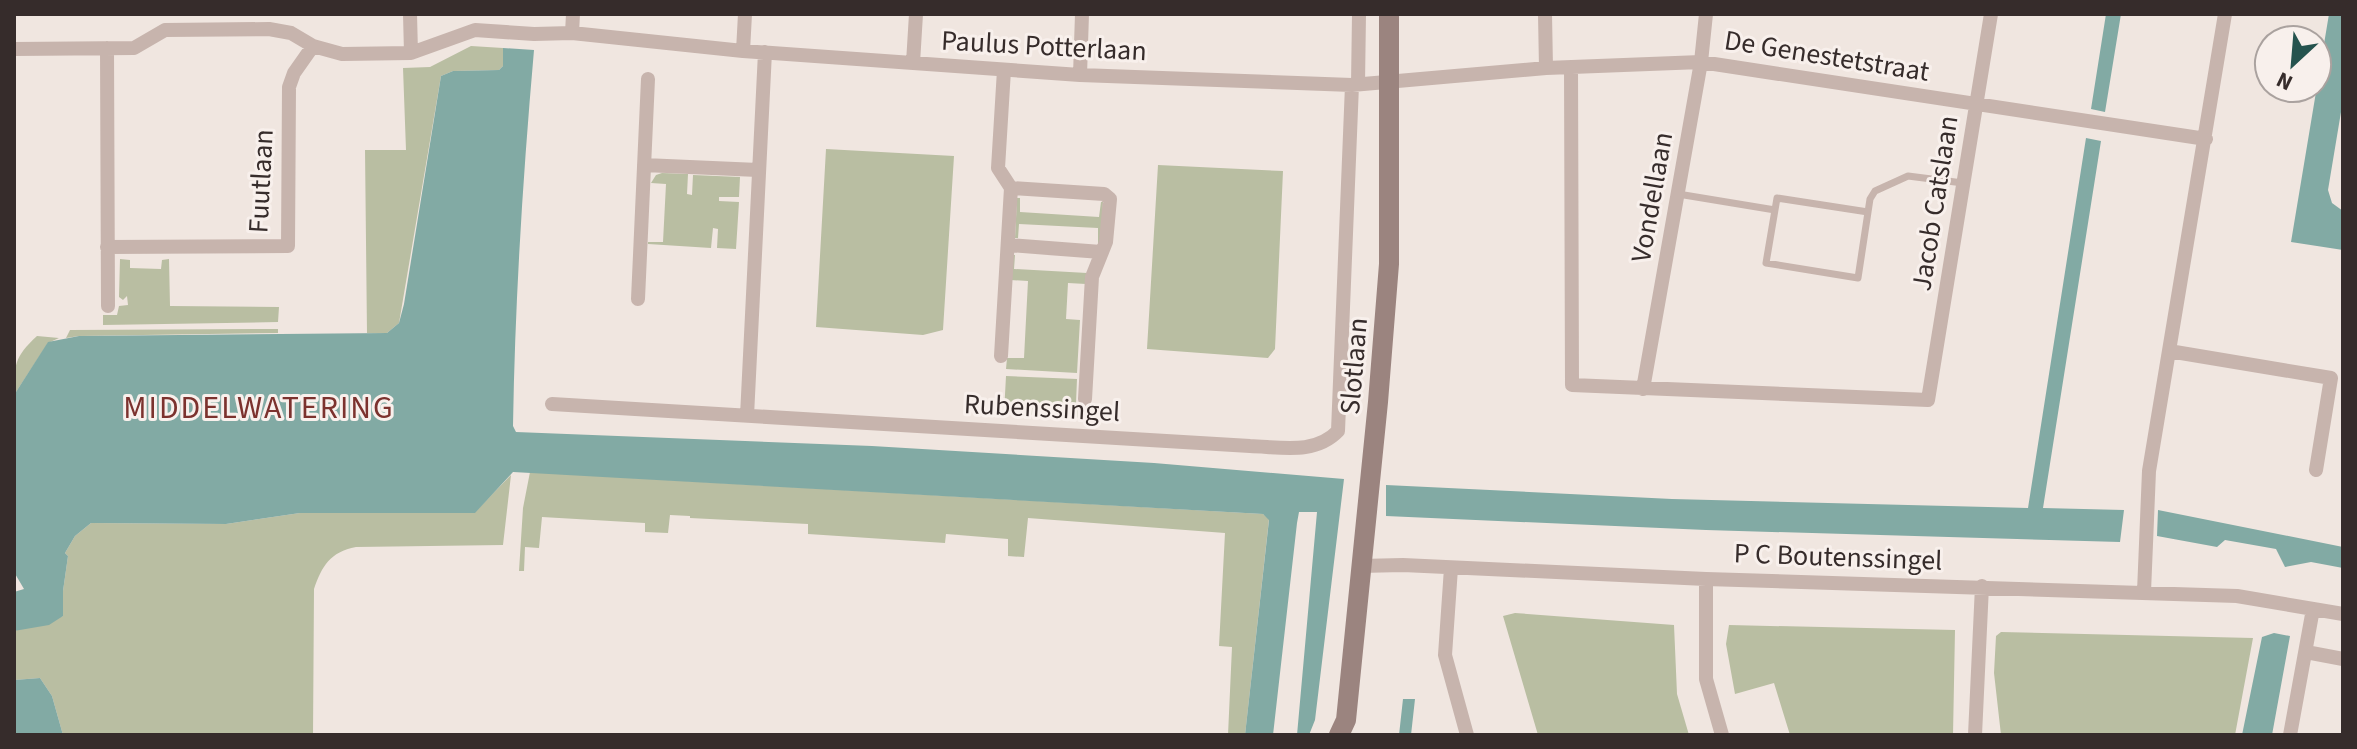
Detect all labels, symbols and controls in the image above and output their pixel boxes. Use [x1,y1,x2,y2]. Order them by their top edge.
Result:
street label: De Genestetstraat [1721,20,1933,92]
street label: Paulus Potterlaan [940,21,1148,71]
north arrow [2253,24,2333,104]
text: N [2271,63,2298,99]
street label: Jacob Catslaan [1901,112,1969,294]
street label: Fuutlaan [238,128,284,234]
street label: Vondellaan [1621,129,1683,266]
street label: Slotlaan [1330,316,1378,416]
street label: Rubenssingel [963,384,1121,432]
district label: MIDDELWATERING [123,385,395,431]
street label: P C Boutenssingel [1733,533,1943,581]

